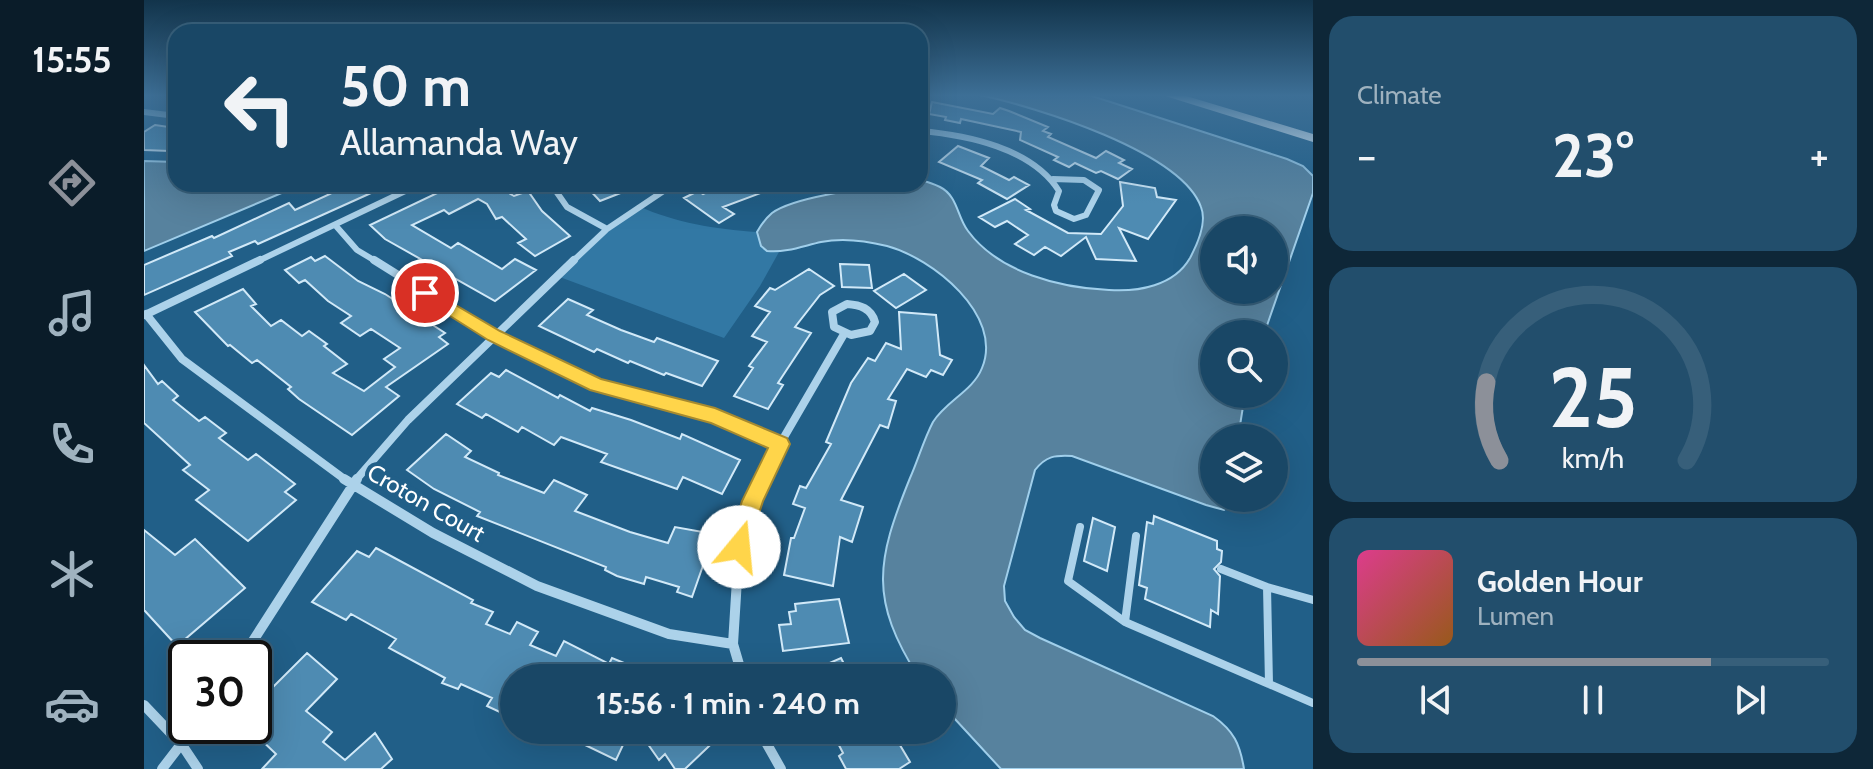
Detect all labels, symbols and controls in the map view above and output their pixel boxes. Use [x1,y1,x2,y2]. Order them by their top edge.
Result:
text: 15:55 [32,37,112,81]
text: 50 m [340,52,471,120]
icon: left [208,56,312,160]
text: Climate [1357,79,1442,111]
text: 23° [1552,119,1634,192]
text: Allamanda Way [340,120,578,164]
text: − [1357,129,1376,182]
text: + [1810,129,1829,182]
icon: directions [44,155,100,211]
map controls [1200,216,1288,512]
button: sound [1200,216,1288,304]
pin [391,259,459,327]
icon: arrive [403,271,447,315]
icon: music [44,285,100,341]
button: search [1200,320,1288,408]
text: 25 [1549,346,1637,447]
icon: phone [44,416,100,472]
button: layers [1200,424,1288,512]
text: km/h [1562,440,1624,475]
street label: Croton Court [362,457,490,548]
position arrow [697,505,781,589]
icon: climate [44,546,100,602]
text: Golden Hour [1477,563,1643,600]
text: Lumen [1477,600,1554,632]
speed limit sign: 30 [168,640,272,744]
icon: car [44,676,100,732]
icon: previous [1414,678,1458,722]
icon: pause [1571,678,1615,722]
icon: next [1728,678,1772,722]
text: 15:56 · 1 min · 240 m [596,685,860,722]

